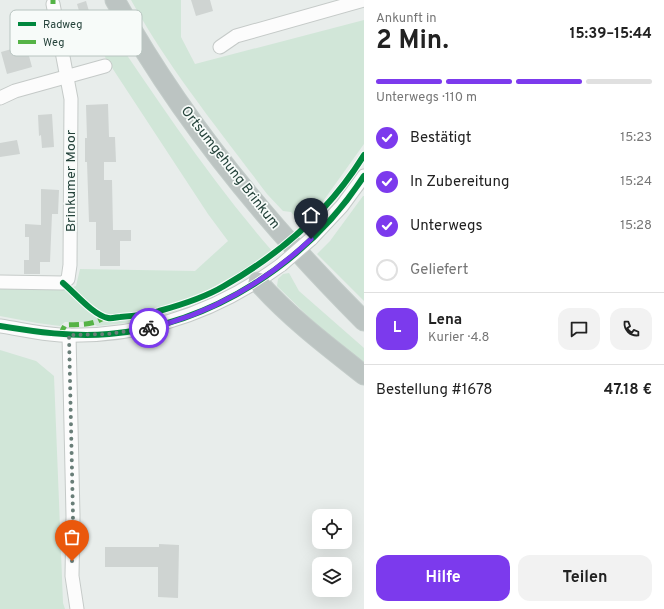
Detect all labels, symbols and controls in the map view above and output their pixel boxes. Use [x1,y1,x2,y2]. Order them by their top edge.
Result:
legend [10,10,142,56]
text: Ankunft in [376,11,437,27]
text: Radweg [43,18,82,32]
text: 2 Min. [376,25,449,58]
text: 15:39–15:44 [569,25,652,44]
text: Weg [43,36,64,50]
text: Unterwegs · 110 m [376,90,477,106]
street label: Ortsumgehung Brinkum [177,103,283,233]
icon: check [376,127,398,149]
street label: Brinkumer Moor [63,129,80,232]
text: Bestätigt [410,129,472,148]
text: 15:23 [620,130,652,146]
icon: check [376,171,398,193]
text: In Zubereitung [410,173,510,192]
text: 15:24 [620,174,652,190]
pin [294,198,328,239]
icon: home [300,204,322,226]
icon: check [376,215,398,237]
text: Unterwegs [410,217,483,236]
text: 15:28 [620,218,652,234]
text: Geliefert [410,261,468,280]
courier [129,308,169,348]
button: chat [558,308,600,350]
button: phone [610,308,652,350]
text: Lena [428,311,462,330]
icon: bike [138,317,160,339]
text: L [393,319,401,338]
text: Kurier · 4.8 [428,330,489,346]
text: Bestellung #1678 [376,381,492,400]
text: 47.18 € [604,381,652,400]
map controls [312,509,352,597]
button: locate [312,509,352,549]
pin [55,520,89,561]
icon: bag [61,526,83,548]
button: Hilfe [376,555,510,601]
button: Teilen [518,555,652,601]
button: layers [312,557,352,597]

